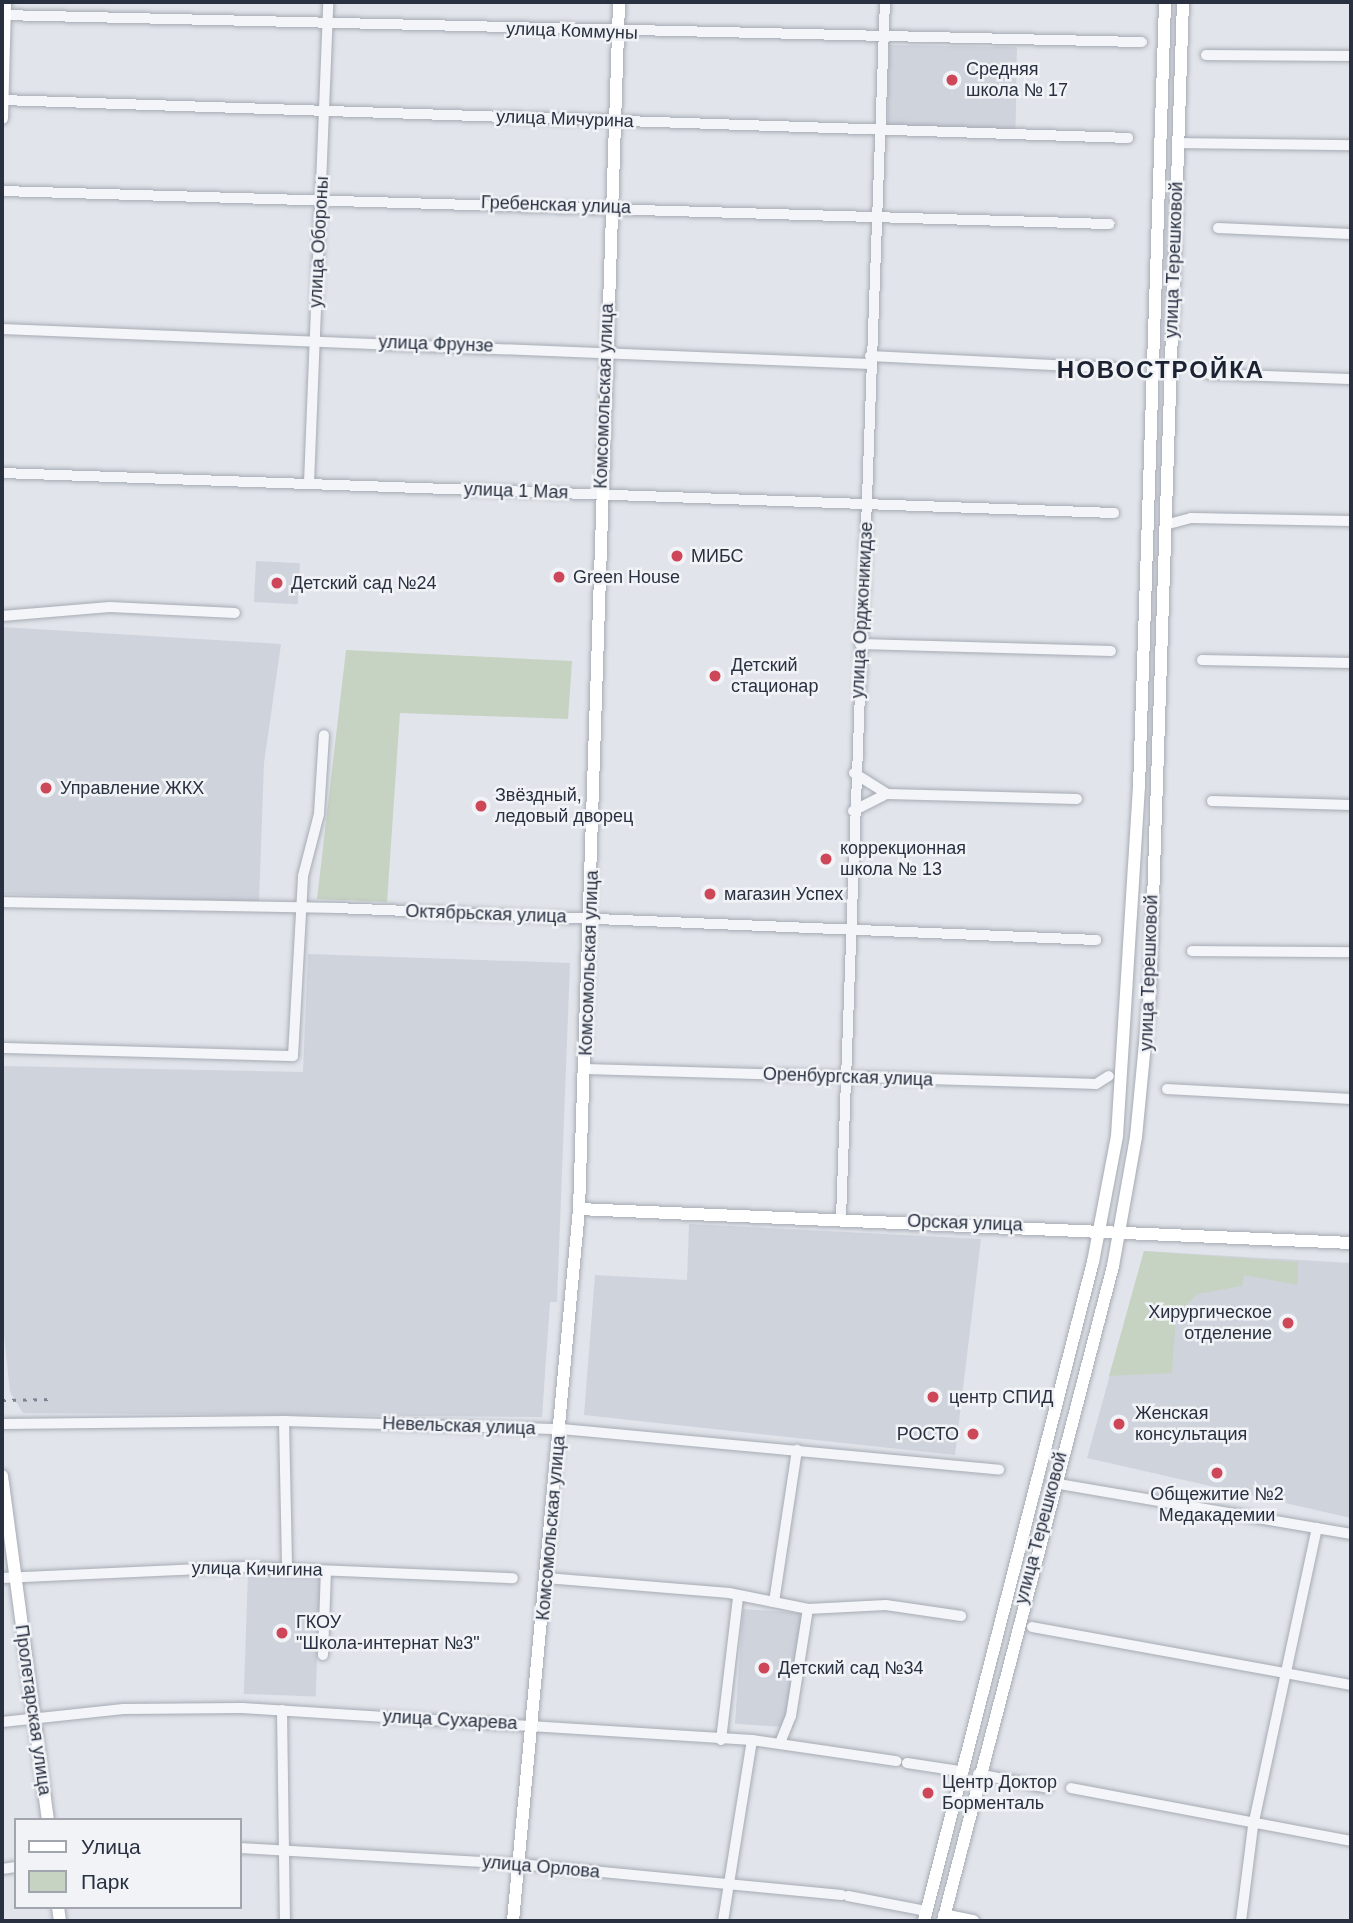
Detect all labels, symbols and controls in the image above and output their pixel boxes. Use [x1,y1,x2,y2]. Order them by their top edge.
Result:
street label: улица Коммуны [506,18,638,44]
place label: Средняя школа № 17 [966,59,1068,102]
marker: Средняя школа № 17 [944,72,960,88]
street label: улица Мичурина [496,106,634,132]
street label: улица Обороны [305,176,333,308]
street label: улица Терешковой [1160,181,1188,339]
street label: Гребенская улица [481,192,631,218]
street label: Комсомольская улица [590,303,618,489]
street label: улица Фрунзе [378,331,494,357]
district label: НОВОСТРОЙКА [1058,356,1264,384]
street label: улица 1 Мая [463,478,569,504]
street label: улица Орджоникидзе [847,521,877,699]
place label: МИБС [691,545,744,567]
marker: МИБС [669,548,685,564]
place label: Green House [573,566,680,588]
marker: Green House [551,569,567,585]
place label: Детский сад №24 [291,572,436,594]
marker: Детский сад №24 [269,575,285,591]
place label: Детский стационар [731,655,818,698]
marker: Детский стационар [705,666,725,686]
place label: Управление ЖКХ [60,777,204,799]
marker: Управление ЖКХ [38,780,54,796]
place label: Звёздный, ледовый дворец [495,785,633,828]
marker: Звёздный, ледовый дворец [473,798,489,814]
place label: коррекционная школа № 13 [840,838,966,880]
marker: коррекционная школа № 13 [818,851,834,867]
street label: Комсомольская улица [575,870,603,1056]
place label: магазин Успех [724,883,843,905]
marker: магазин Успех [702,886,718,902]
street label: улица Терешковой [1135,894,1163,1052]
street label: Октябрьская улица [405,900,567,928]
street label: Оренбургская улица [762,1063,934,1091]
street label: Орская улица [907,1210,1023,1236]
place label: Хирургическое отделение [1148,1302,1272,1344]
marker: Хирургическое отделение [1278,1313,1298,1333]
place label: центр СПИД [949,1386,1053,1408]
marker: центр СПИД [923,1387,943,1407]
place label: Женская консультация [1135,1403,1247,1446]
street label: Невельская улица [382,1413,536,1439]
marker: Женская консультация [1109,1414,1129,1434]
place label: РОСТО [897,1423,959,1445]
marker: РОСТО [965,1426,981,1442]
street label: Комсомольская улица [532,1435,570,1621]
street label: улица Терешковой [1010,1450,1072,1606]
marker: Общежитие №2 Медакадемии [1209,1465,1225,1481]
place label: Общежитие №2 Медакадемии [1150,1484,1284,1526]
street label: улица Кичигина [191,1557,323,1581]
place label: ГКОУ "Школа-интернат №3" [296,1612,480,1654]
street label: Пролетарская улица [10,1623,56,1797]
marker: ГКОУ "Школа-интернат №3" [274,1625,290,1641]
place label: Детский сад №34 [778,1657,923,1679]
marker: Детский сад №34 [756,1660,772,1676]
street label: улица Сухарева [382,1706,518,1734]
place label: Центр Доктор Борменталь [942,1772,1057,1814]
marker: Центр Доктор Борменталь [920,1785,936,1801]
legend [14,1818,242,1909]
text: Улица [81,1835,141,1858]
street label: улица Орлова [481,1851,601,1883]
text: Парк [81,1870,129,1893]

